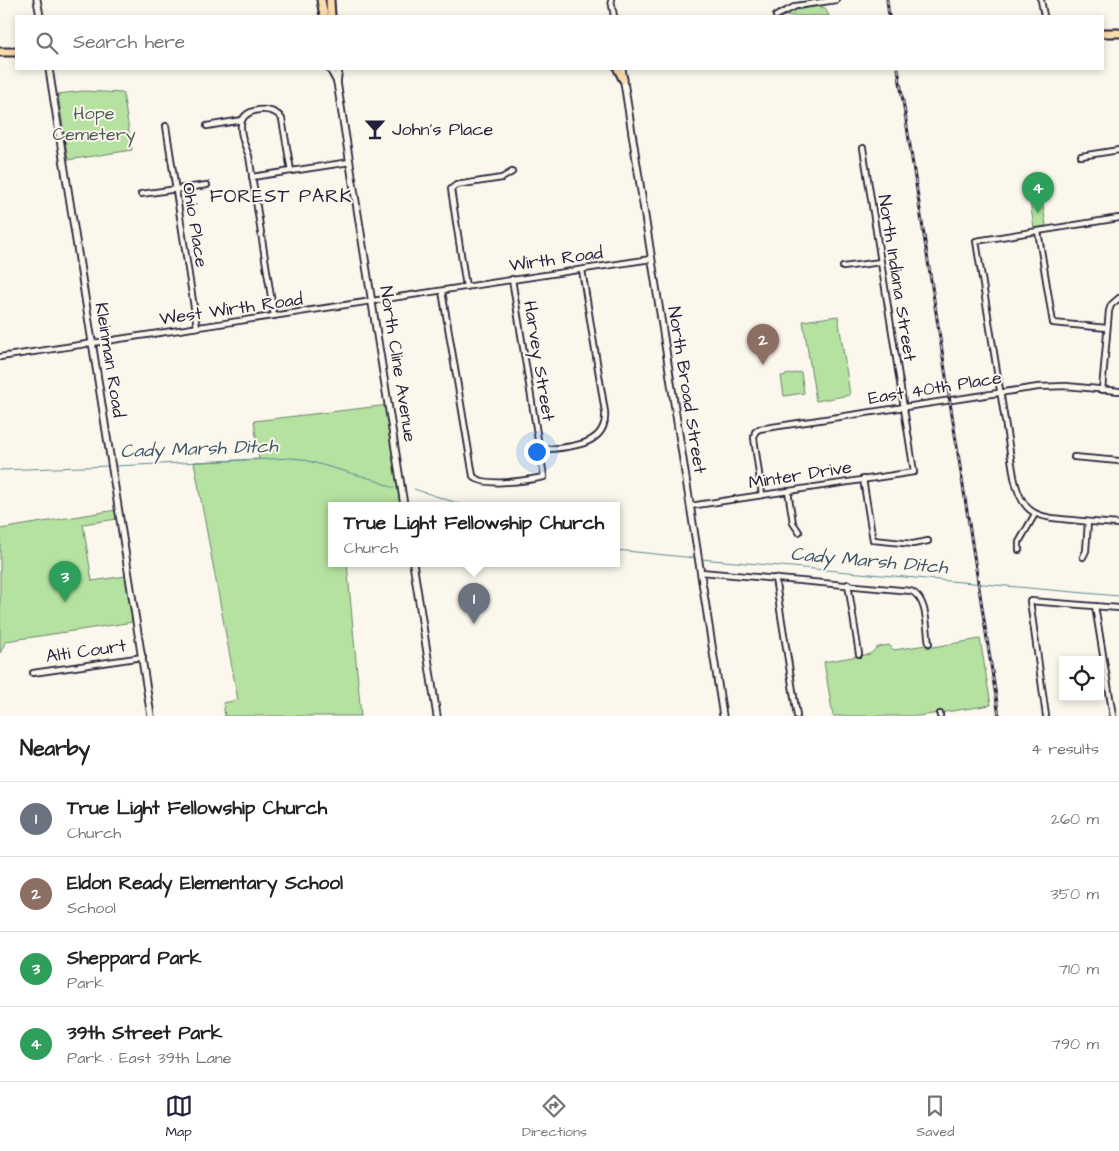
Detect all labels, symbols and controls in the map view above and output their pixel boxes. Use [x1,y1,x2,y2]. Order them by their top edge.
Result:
search box [15,15,1104,70]
icon: search [33,29,61,57]
text: Search here [73,29,185,56]
park label: Hope Cemetery [52,101,136,148]
bar icon: John's Place [362,116,388,142]
place label: John's Place [392,117,494,142]
pin: 4 [1022,172,1054,213]
street label: Ohio Place [176,181,214,269]
district label: FOREST PARK [210,183,352,210]
street label: North Indiana Street [871,193,923,364]
street label: Wirth Road [508,240,604,278]
street label: North Cline Avenue [373,284,423,444]
street label: West Wirth Road [158,287,304,331]
street label: Harvey Street [516,299,561,424]
street label: Kleinman Road [89,301,131,419]
street label: North Broad Street [661,305,713,476]
pin: 2 [747,324,779,365]
street label: East 40th Place [866,365,1004,411]
water label: Cady Marsh Ditch [120,433,280,465]
your location [524,439,550,465]
street label: Minter Drive [747,454,854,495]
popup [328,502,620,567]
text: True Light Fellowship Church [344,510,604,537]
text: Church [344,537,398,559]
water label: Cady Marsh Ditch [789,541,950,581]
pin: 3 [49,561,81,602]
pin: 1 [458,583,490,624]
street label: Alti Court [44,633,128,669]
map controls [1059,656,1104,701]
button: locate [1059,656,1104,701]
text: Nearby [20,734,90,763]
text: 4 results [1031,738,1099,760]
text: True Light Fellowship Church [67,795,327,822]
text: 1 [35,808,37,830]
text: 260 m [1051,808,1099,830]
text: Church [67,822,121,844]
text: Eldon Ready Elementary School [67,870,343,897]
text: 2 [31,883,41,905]
text: 350 m [1051,883,1099,905]
text: School [67,897,116,919]
text: Sheppard Park [67,945,201,972]
text: 3 [32,958,40,980]
text: 710 m [1058,958,1099,980]
text: Park [67,972,104,994]
text: 39th Street Park [67,1020,222,1047]
text: 4 [31,1033,41,1055]
text: 790 m [1051,1033,1099,1055]
text: Park · East 39th Lane [67,1047,232,1069]
tab: Map [165,1092,193,1142]
tab: Directions [522,1092,587,1142]
tab: Saved [916,1092,954,1142]

